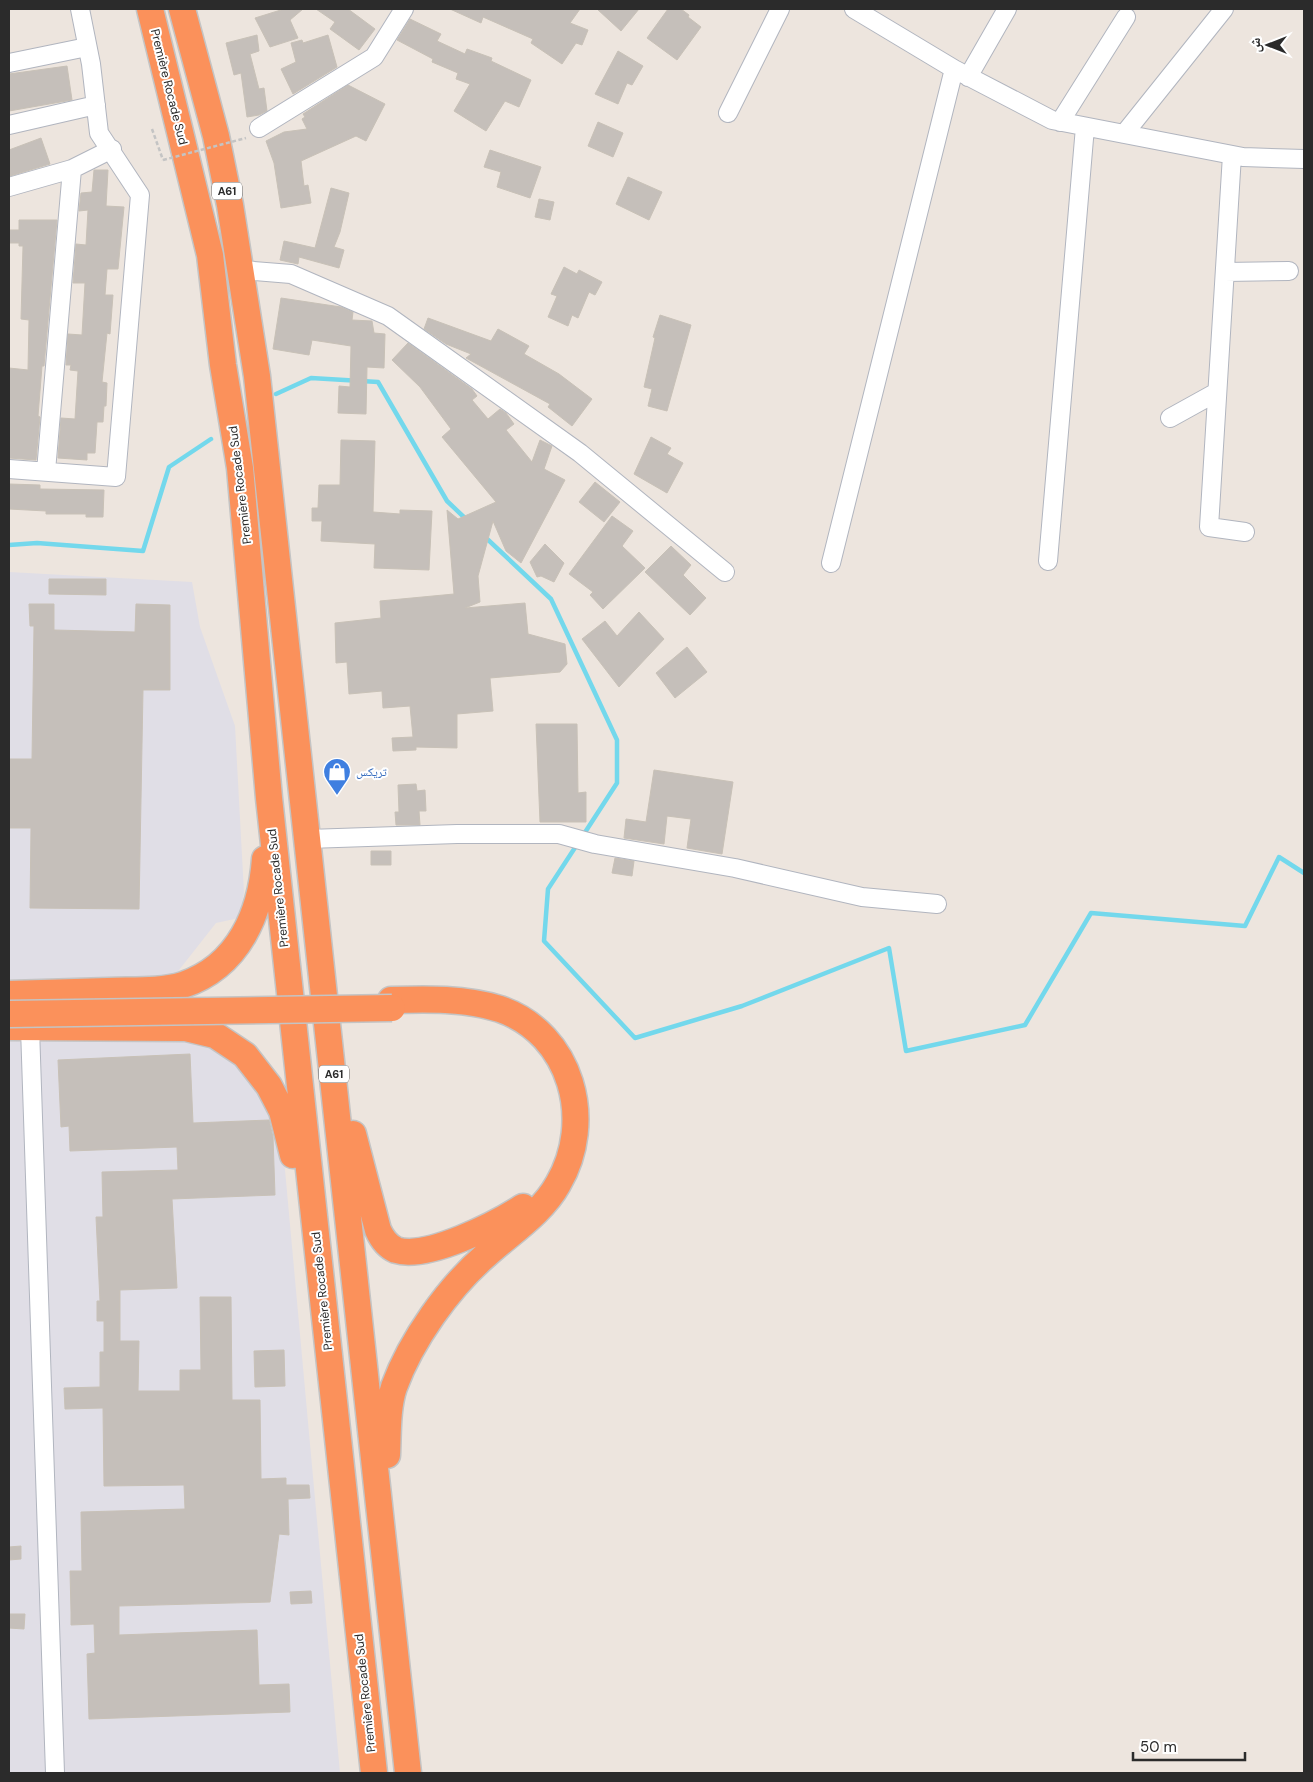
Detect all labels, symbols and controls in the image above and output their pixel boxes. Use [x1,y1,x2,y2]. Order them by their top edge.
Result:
north arrow [1243,20,1293,70]
street label: Première Rocade Sud [147,27,191,147]
text: ش [1246,37,1264,52]
road number: A61 [212,182,242,200]
street label: Première Rocade Sud [225,425,255,545]
shop icon: تريكس [322,757,352,796]
place label: تريكس [356,764,387,780]
street label: Première Rocade Sud [264,828,292,948]
road number: A61 [319,1066,349,1082]
street label: Première Rocade Sud [308,1231,336,1351]
street label: Première Rocade Sud [351,1633,379,1753]
scale bar [1133,1730,1246,1762]
text: 50 m [1140,1737,1177,1757]

